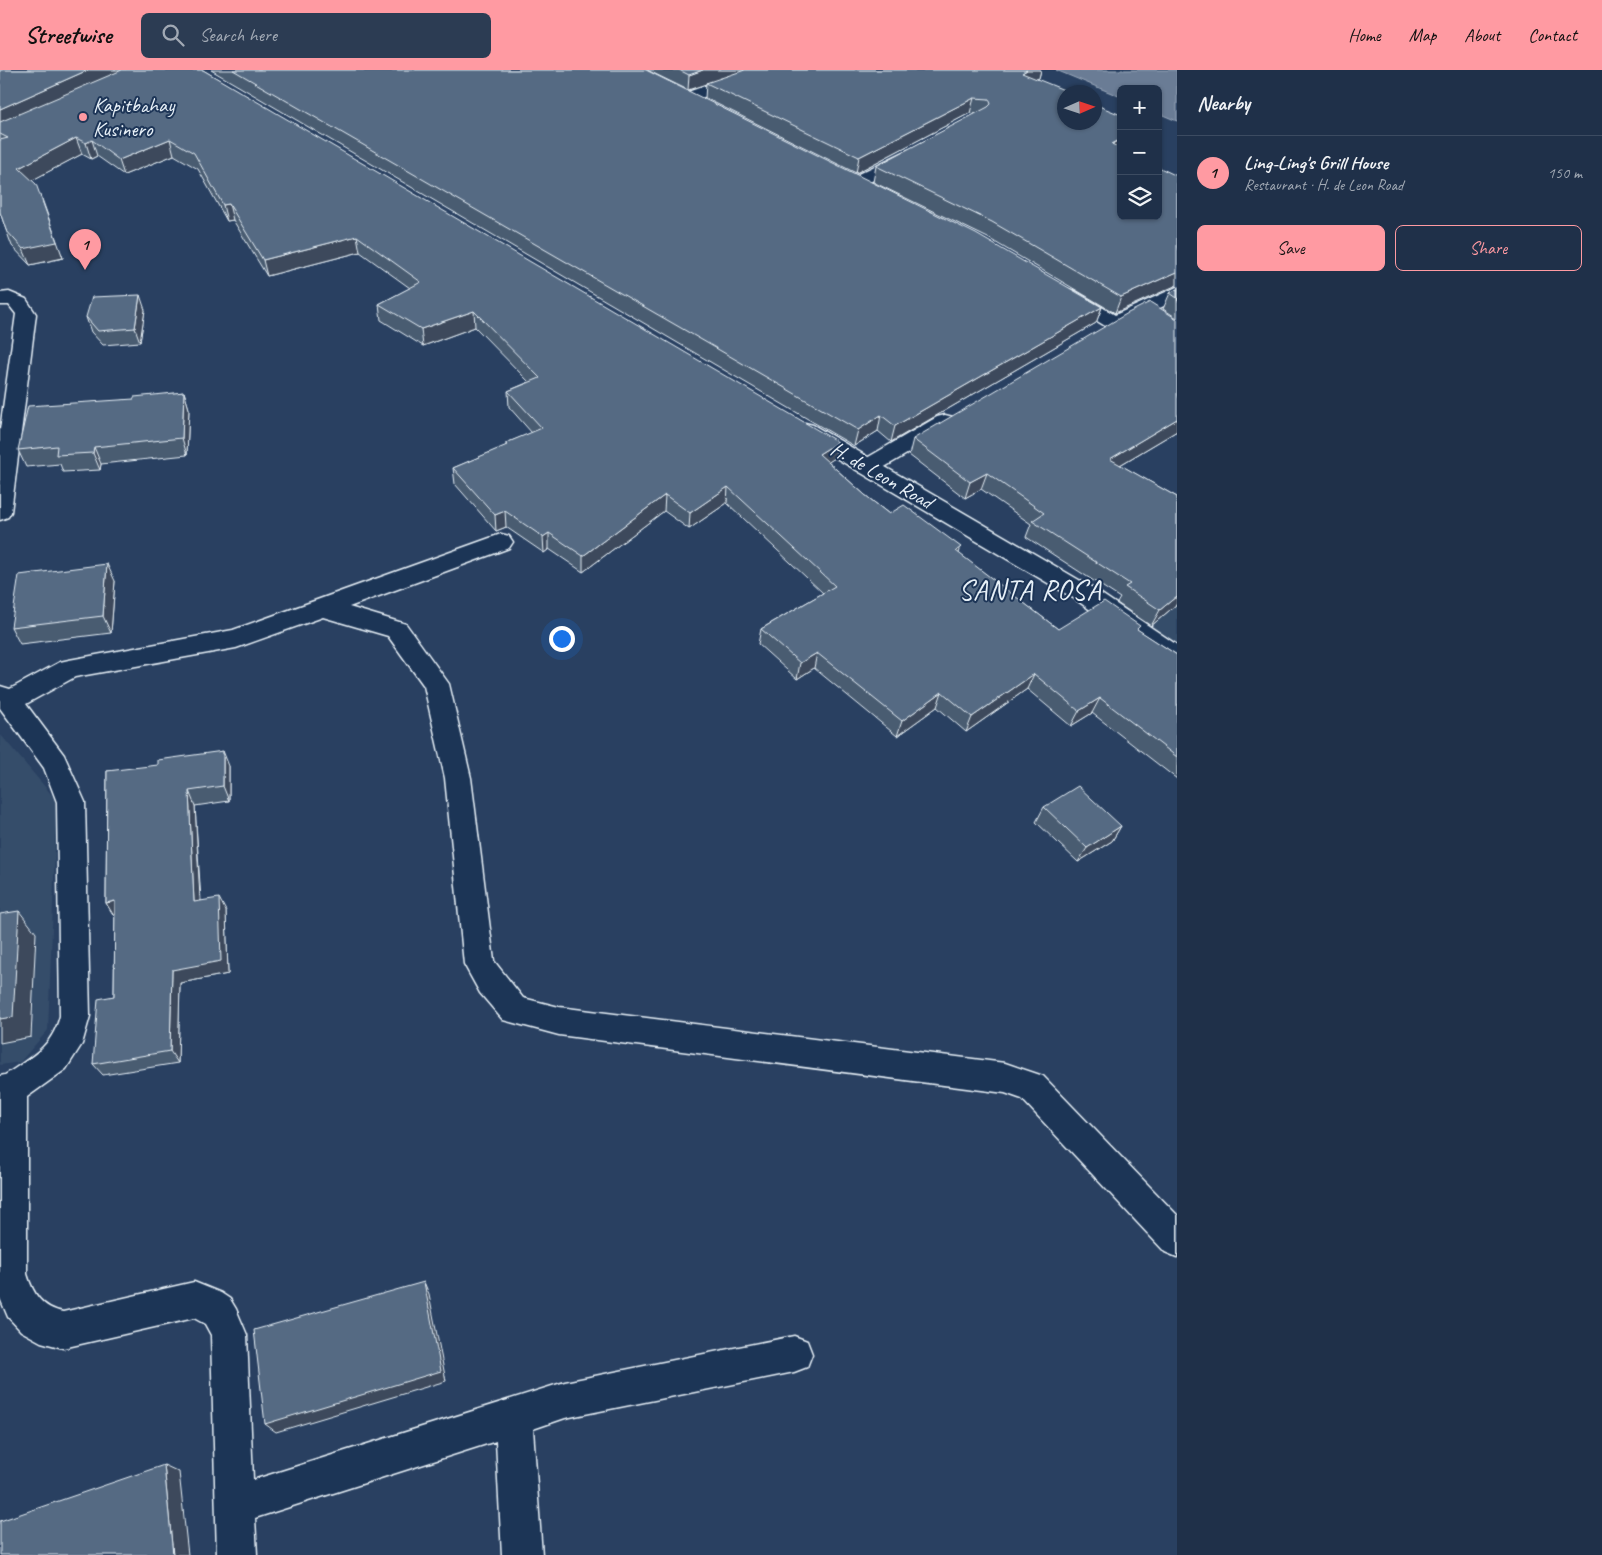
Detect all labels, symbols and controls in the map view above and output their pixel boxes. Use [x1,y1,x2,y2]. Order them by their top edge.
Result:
search box [141,13,491,58]
text: Streetwise [25,20,111,50]
icon: search [159,21,187,49]
text: Search here [199,23,277,47]
text: Home [1348,24,1381,46]
text: Map [1409,24,1436,46]
text: About [1464,24,1500,46]
text: Contact [1528,24,1577,46]
north arrow [1057,85,1102,130]
map controls [1117,85,1162,220]
button: + [1117,85,1162,130]
text: Nearby [1197,90,1250,116]
place label: Kapitbahay Kusinero [93,92,176,142]
marker: Kapitbahay Kusinero [77,111,89,123]
button: − [1117,130,1162,175]
text: Ling-Ling's Grill House [1244,151,1388,175]
text: 1 [1209,163,1217,183]
text: 150 m [1548,163,1582,183]
button: layers [1117,175,1162,220]
text: Restaurant · H. de Leon Road [1244,175,1403,195]
button: Save [1197,225,1385,271]
button: Share [1395,225,1582,271]
pin: 1 [69,229,101,270]
street label: H. de Leon Road [826,435,940,516]
district label: SANTA ROSA [958,572,1102,607]
your location [549,626,575,652]

